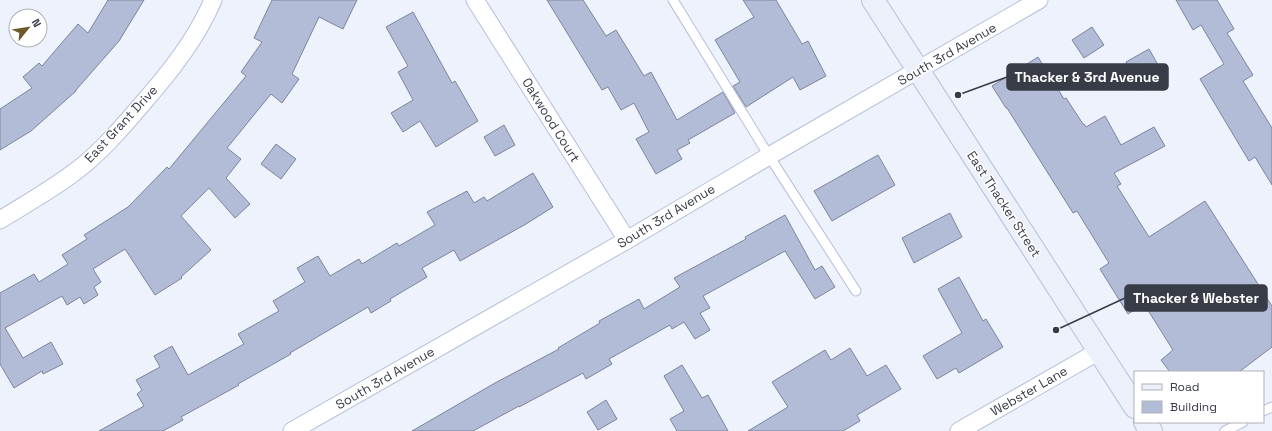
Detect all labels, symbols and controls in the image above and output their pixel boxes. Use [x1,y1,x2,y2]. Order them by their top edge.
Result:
north arrow [8,8,48,48]
text: N [29,16,45,30]
street label: South 3rd Avenue [895,19,999,89]
callout: Thacker & 3rd Avenue [1007,64,1168,90]
text: Thacker & 3rd Avenue [1014,68,1160,86]
street label: Oakwood Court [518,75,584,165]
street label: East Grant Drive [81,82,161,166]
street label: East Thacker Street [963,148,1045,260]
street label: South 3rd Avenue [614,180,718,252]
callout: Thacker & Webster [1125,285,1267,311]
text: Thacker & Webster [1133,289,1259,307]
street label: South 3rd Avenue [333,343,437,413]
street label: Webster Lane [988,362,1070,420]
legend [1134,371,1264,423]
text: Road [1170,379,1199,395]
text: Building [1170,399,1217,415]

